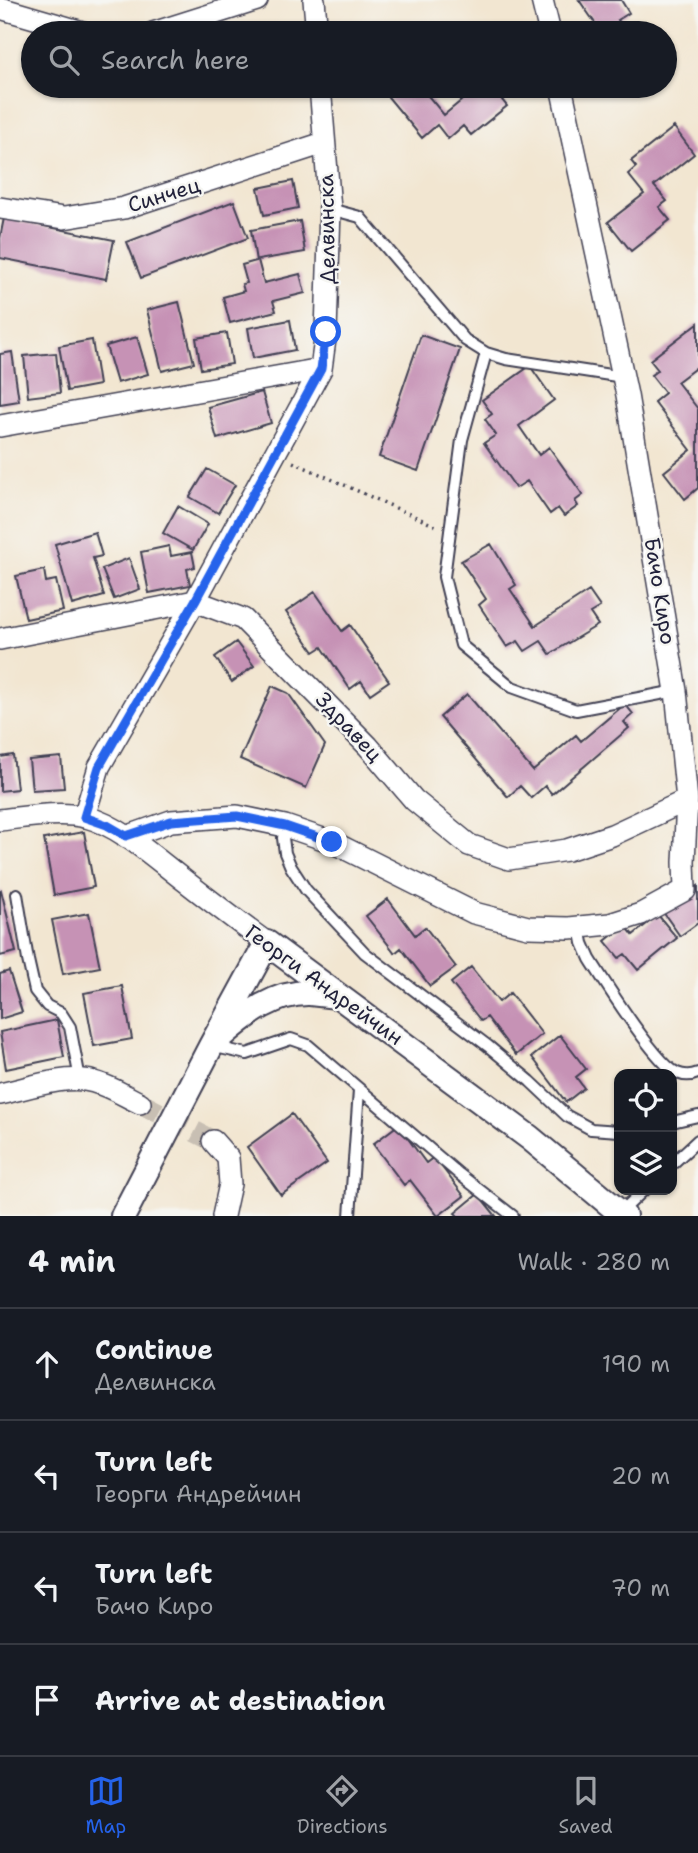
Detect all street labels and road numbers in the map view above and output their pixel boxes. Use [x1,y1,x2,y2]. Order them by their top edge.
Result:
street label: Синчец [124,171,204,219]
street label: Делвинска [312,174,342,284]
street label: Бачо Киро [638,535,682,647]
street label: Здравец [309,686,389,768]
street label: Георги Андрейчин [240,918,408,1052]

